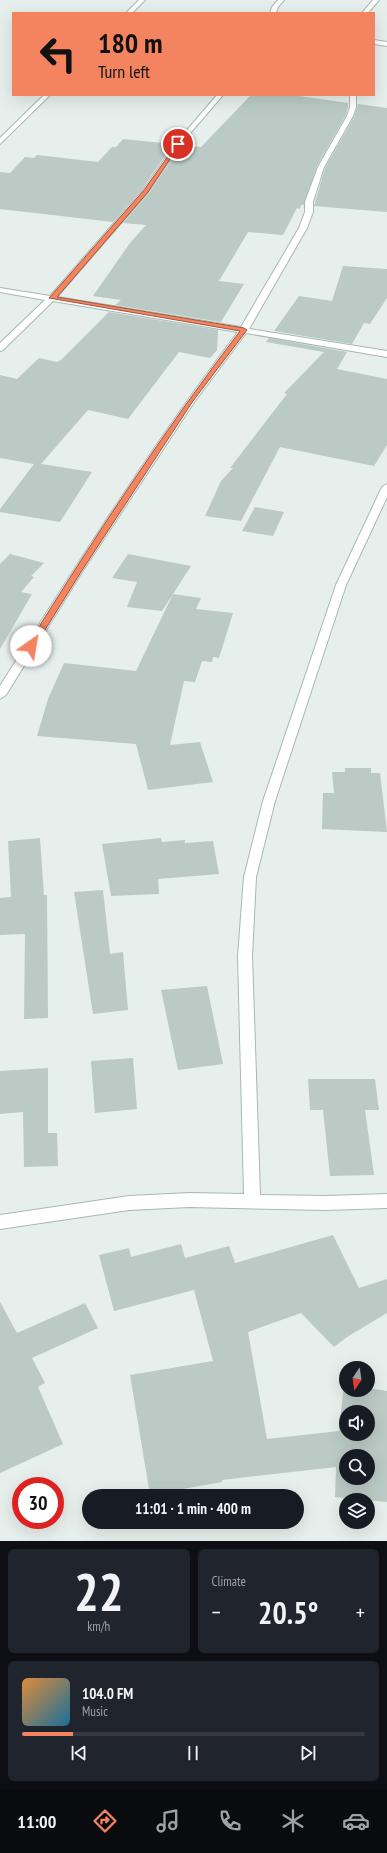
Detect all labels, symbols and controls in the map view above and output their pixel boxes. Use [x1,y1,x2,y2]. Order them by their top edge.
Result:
text: 180 m [98,24,162,61]
icon: left [32,28,84,80]
text: Turn left [98,60,150,83]
pin [161,127,195,161]
icon: arrive [167,133,189,155]
position arrow [10,625,52,667]
north arrow [339,1361,375,1397]
map controls [339,1361,375,1529]
button: sound [339,1405,375,1441]
button: search [339,1449,375,1485]
speed limit sign: 30 [12,1477,64,1529]
button: layers [339,1493,375,1529]
text: 11:01 · 1 min · 400 m [135,1499,251,1518]
text: 22 [74,1558,124,1625]
text: Climate [212,1573,246,1590]
text: 20.5° [258,1593,318,1632]
text: − [212,1598,221,1626]
text: + [356,1598,365,1626]
text: km/h [87,1618,110,1635]
text: 104.0 FM [82,1684,133,1703]
text: Music [82,1703,108,1720]
icon: previous [68,1742,90,1764]
icon: pause [182,1742,204,1764]
icon: next [297,1742,319,1764]
icon: directions [91,1807,119,1835]
icon: music [154,1807,182,1835]
icon: phone [216,1807,244,1835]
icon: climate [279,1807,307,1835]
icon: car [342,1807,370,1835]
text: 11:00 [17,1810,56,1833]

